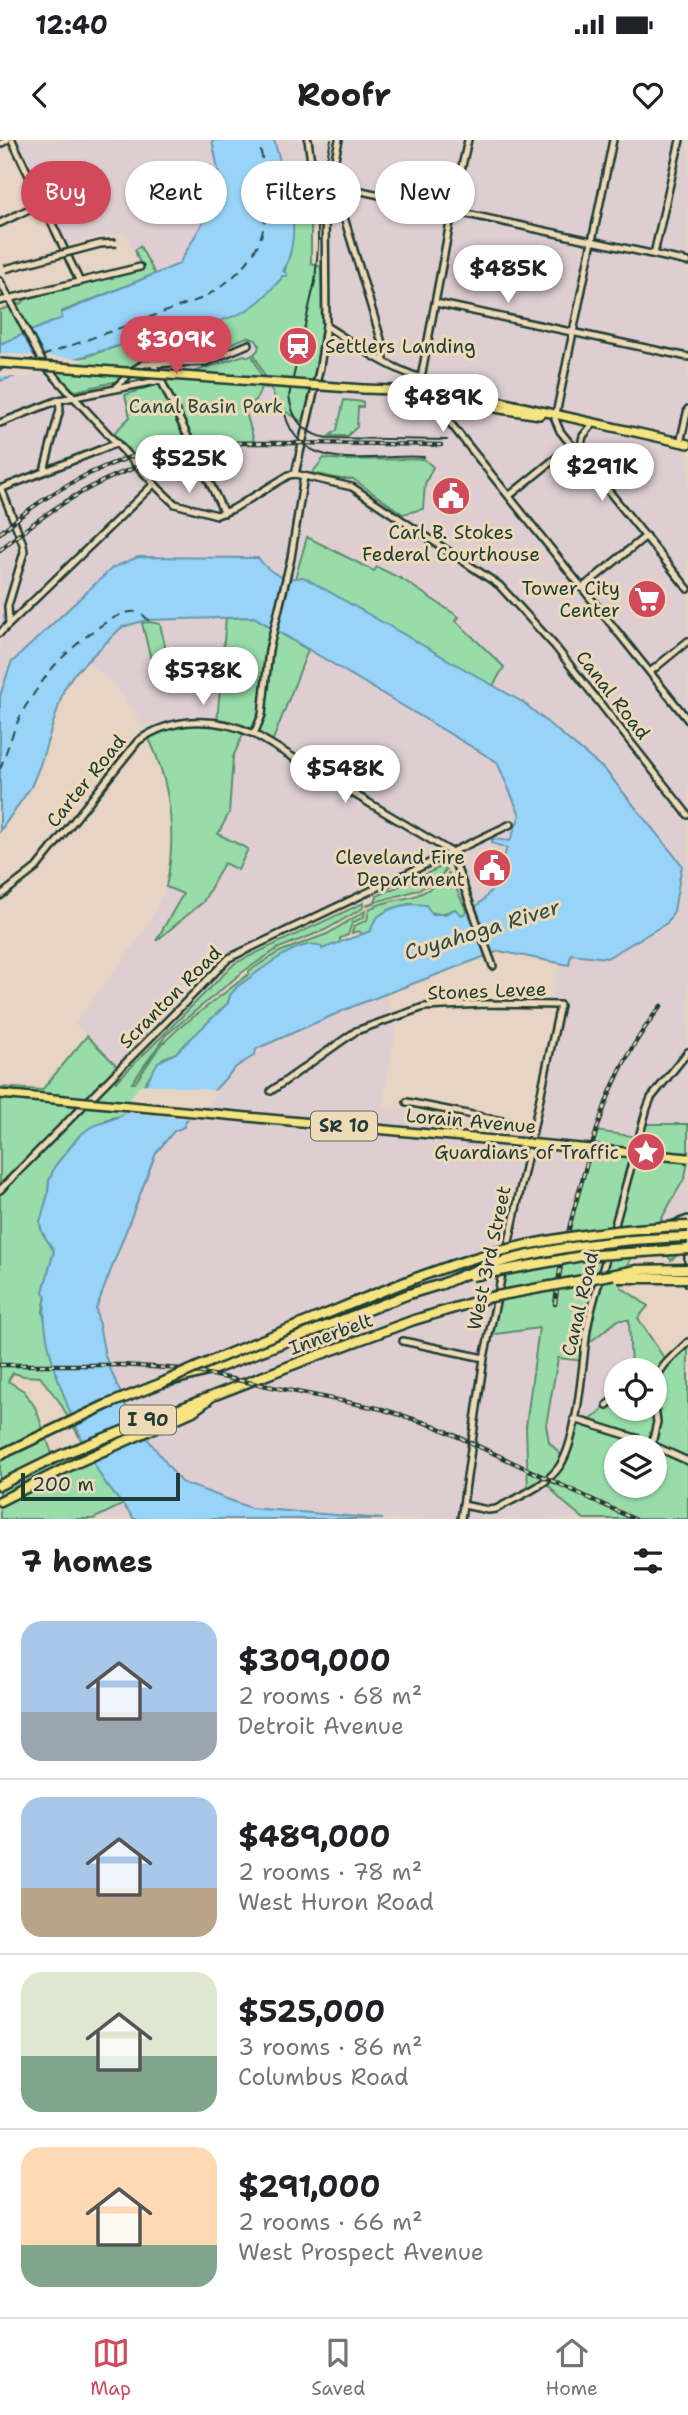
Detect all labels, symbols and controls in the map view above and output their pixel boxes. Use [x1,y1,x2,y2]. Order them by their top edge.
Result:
text: 12:40 [35,7,108,42]
text: Roofr [297,73,391,116]
icon: back [21,76,59,114]
icon: heart [629,76,667,114]
chip: Buy [21,161,111,224]
chip: Rent [125,161,227,224]
chip: Filters [241,161,361,224]
chip: New [375,161,475,224]
pin: $485K [459,246,557,305]
text: $485K [469,253,547,283]
pin: $309K [127,316,225,376]
text: $309K [136,324,216,354]
station icon: Settlers Landing [277,325,319,367]
place label: Settlers Landing [325,334,476,359]
pin: $489K [394,374,492,434]
text: $489K [403,382,483,412]
park label: Canal Basin Park [129,394,283,419]
pin: $525K [140,436,238,495]
text: $525K [151,443,227,473]
pin: $291K [553,444,651,503]
text: $291K [566,451,638,481]
public building icon: Carl B. Stokes Federal Courthouse [430,475,472,517]
place label: Carl B. Stokes Federal Courthouse [362,520,540,567]
place label: Tower City Center [521,576,620,623]
supermarket icon: Tower City Center [626,578,668,620]
street label: Canal Road [570,645,656,745]
pin: $578K [154,648,252,707]
text: $578K [164,655,242,685]
street label: Carter Road [41,729,131,833]
pin: $548K [296,746,394,805]
text: $548K [306,753,384,783]
place label: Cleveland Fire Department [335,845,465,892]
public building icon: Cleveland Fire Department [471,847,513,889]
water label: Cuyahoga River [401,893,564,967]
street label: Scranton Road [113,940,227,1054]
street label: Stones Levee [427,976,547,1006]
street label: Lorain Avenue [405,1103,537,1139]
road number: SR 10 [311,1112,377,1141]
place icon: Guardians of Traffic [625,1131,667,1173]
place label: Guardians of Traffic [434,1140,619,1165]
street label: West 3rd Street [461,1183,517,1333]
street label: Canal Road [556,1249,604,1359]
street label: Innerbelt [286,1307,376,1361]
map controls [604,1358,667,1498]
button: locate [604,1358,667,1421]
road number: I 90 [120,1406,176,1434]
button: layers [604,1435,667,1498]
scale bar [21,1470,180,1502]
text: 200 m [32,1472,94,1497]
text: 7 homes [21,1541,153,1582]
icon: filters [629,1542,667,1580]
text: $309,000 [238,1640,391,1681]
icon: home [77,1649,161,1733]
text: 2 rooms · 68 m² [238,1681,422,1711]
text: Detroit Avenue [238,1711,404,1741]
text: $489,000 [238,1816,391,1857]
icon: home [77,1825,161,1909]
text: 2 rooms · 78 m² [238,1857,422,1887]
text: West Huron Road [238,1887,434,1917]
text: $525,000 [238,1991,385,2032]
icon: home [77,2000,161,2084]
text: 3 rooms · 86 m² [238,2032,423,2062]
text: Columbus Road [238,2062,409,2092]
text: $291,000 [238,2166,381,2207]
icon: home [77,2175,161,2259]
text: 2 rooms · 66 m² [238,2207,423,2237]
text: West Prospect Avenue [238,2237,484,2267]
tab: Map [90,2334,131,2401]
tab: Saved [311,2334,365,2401]
tab: Home [546,2334,598,2401]

